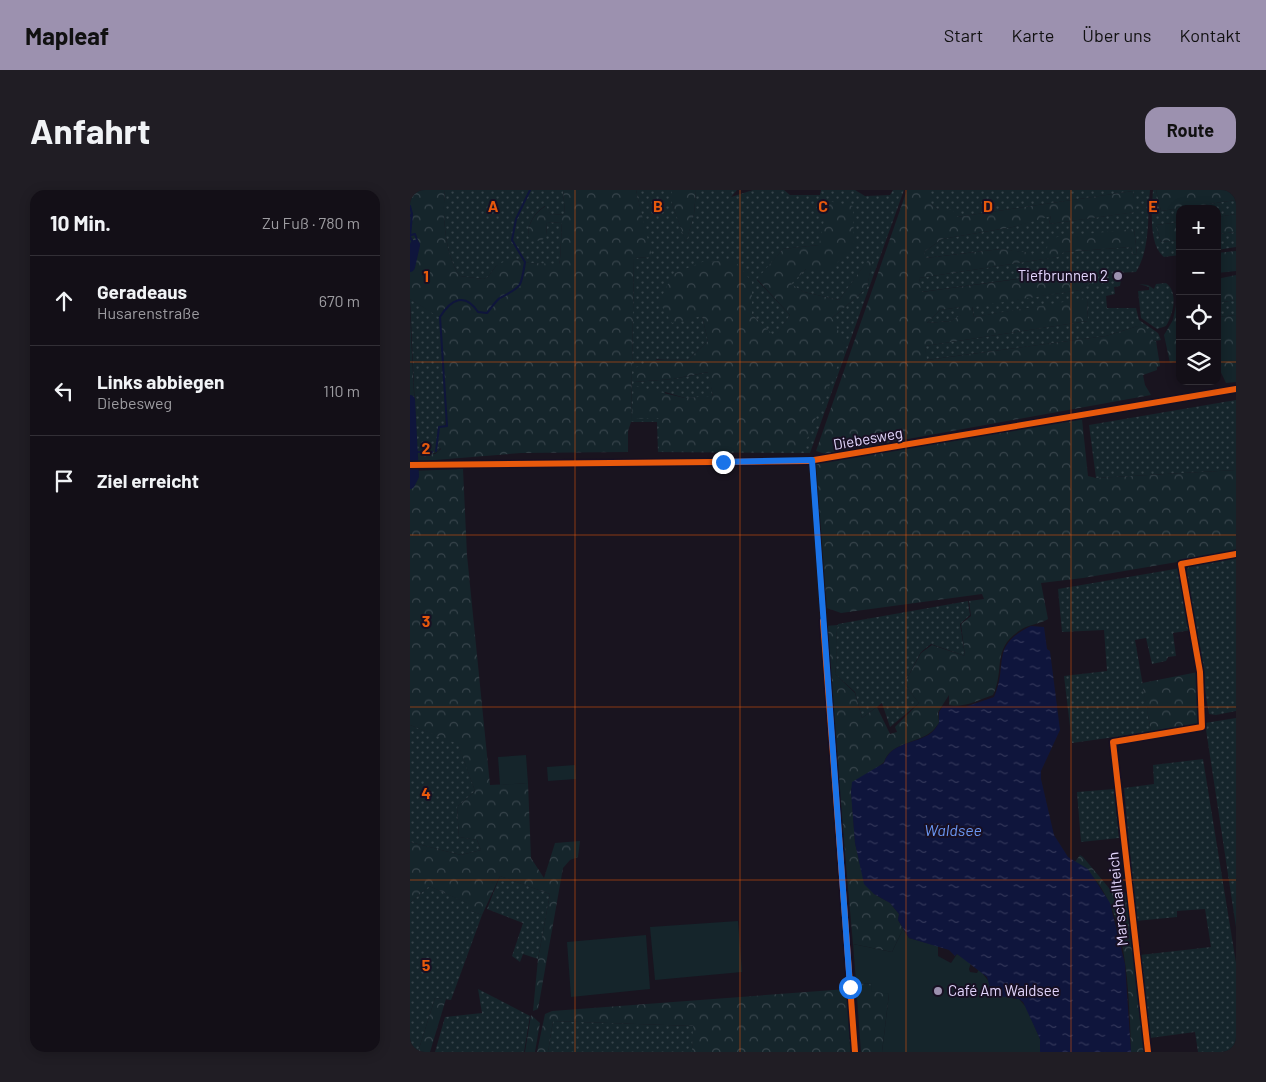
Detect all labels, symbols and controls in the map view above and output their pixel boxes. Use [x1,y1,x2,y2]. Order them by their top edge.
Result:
text: Mapleaf [25,21,109,50]
text: Start [944,24,983,46]
text: Karte [1011,24,1054,46]
text: Über uns [1082,24,1151,46]
text: Kontakt [1179,24,1241,46]
button: Route [1145,107,1236,153]
text: Anfahrt [30,109,150,151]
text: A [488,196,499,215]
text: B [653,196,663,215]
text: C [818,196,828,215]
text: D [983,196,993,215]
text: E [1148,196,1158,215]
map controls [1176,205,1221,385]
button: + [1176,205,1221,250]
text: 10 Min. [50,210,111,235]
text: Zu Fuß · 780 m [262,213,360,232]
button: − [1176,250,1221,295]
text: 1 [423,266,429,285]
place label: Tiefbrunnen 2 [1018,266,1108,284]
marker: Tiefbrunnen 2 [1112,270,1124,282]
text: Geradeaus [97,280,187,303]
icon: ahead [50,287,78,315]
text: 670 m [319,291,360,310]
button: locate [1176,295,1221,340]
text: Husarenstraße [97,303,200,322]
button: layers [1176,340,1221,385]
text: Links abbiegen [97,370,224,393]
icon: left [50,377,78,405]
text: 110 m [323,381,360,400]
text: Diebesweg [97,393,172,412]
street label: Diebesweg [832,423,904,453]
text: 2 [422,438,431,457]
route end [712,451,735,474]
icon: arrive [50,467,78,495]
text: Ziel erreicht [97,469,199,492]
text: 3 [422,611,430,630]
text: 4 [421,783,431,802]
water label: Waldsee [924,820,982,839]
street label: Marschallteich [1103,851,1131,947]
text: 5 [422,955,431,974]
route start [839,976,862,999]
place label: Café Am Waldsee [948,981,1060,999]
marker: Café Am Waldsee [932,985,944,997]

